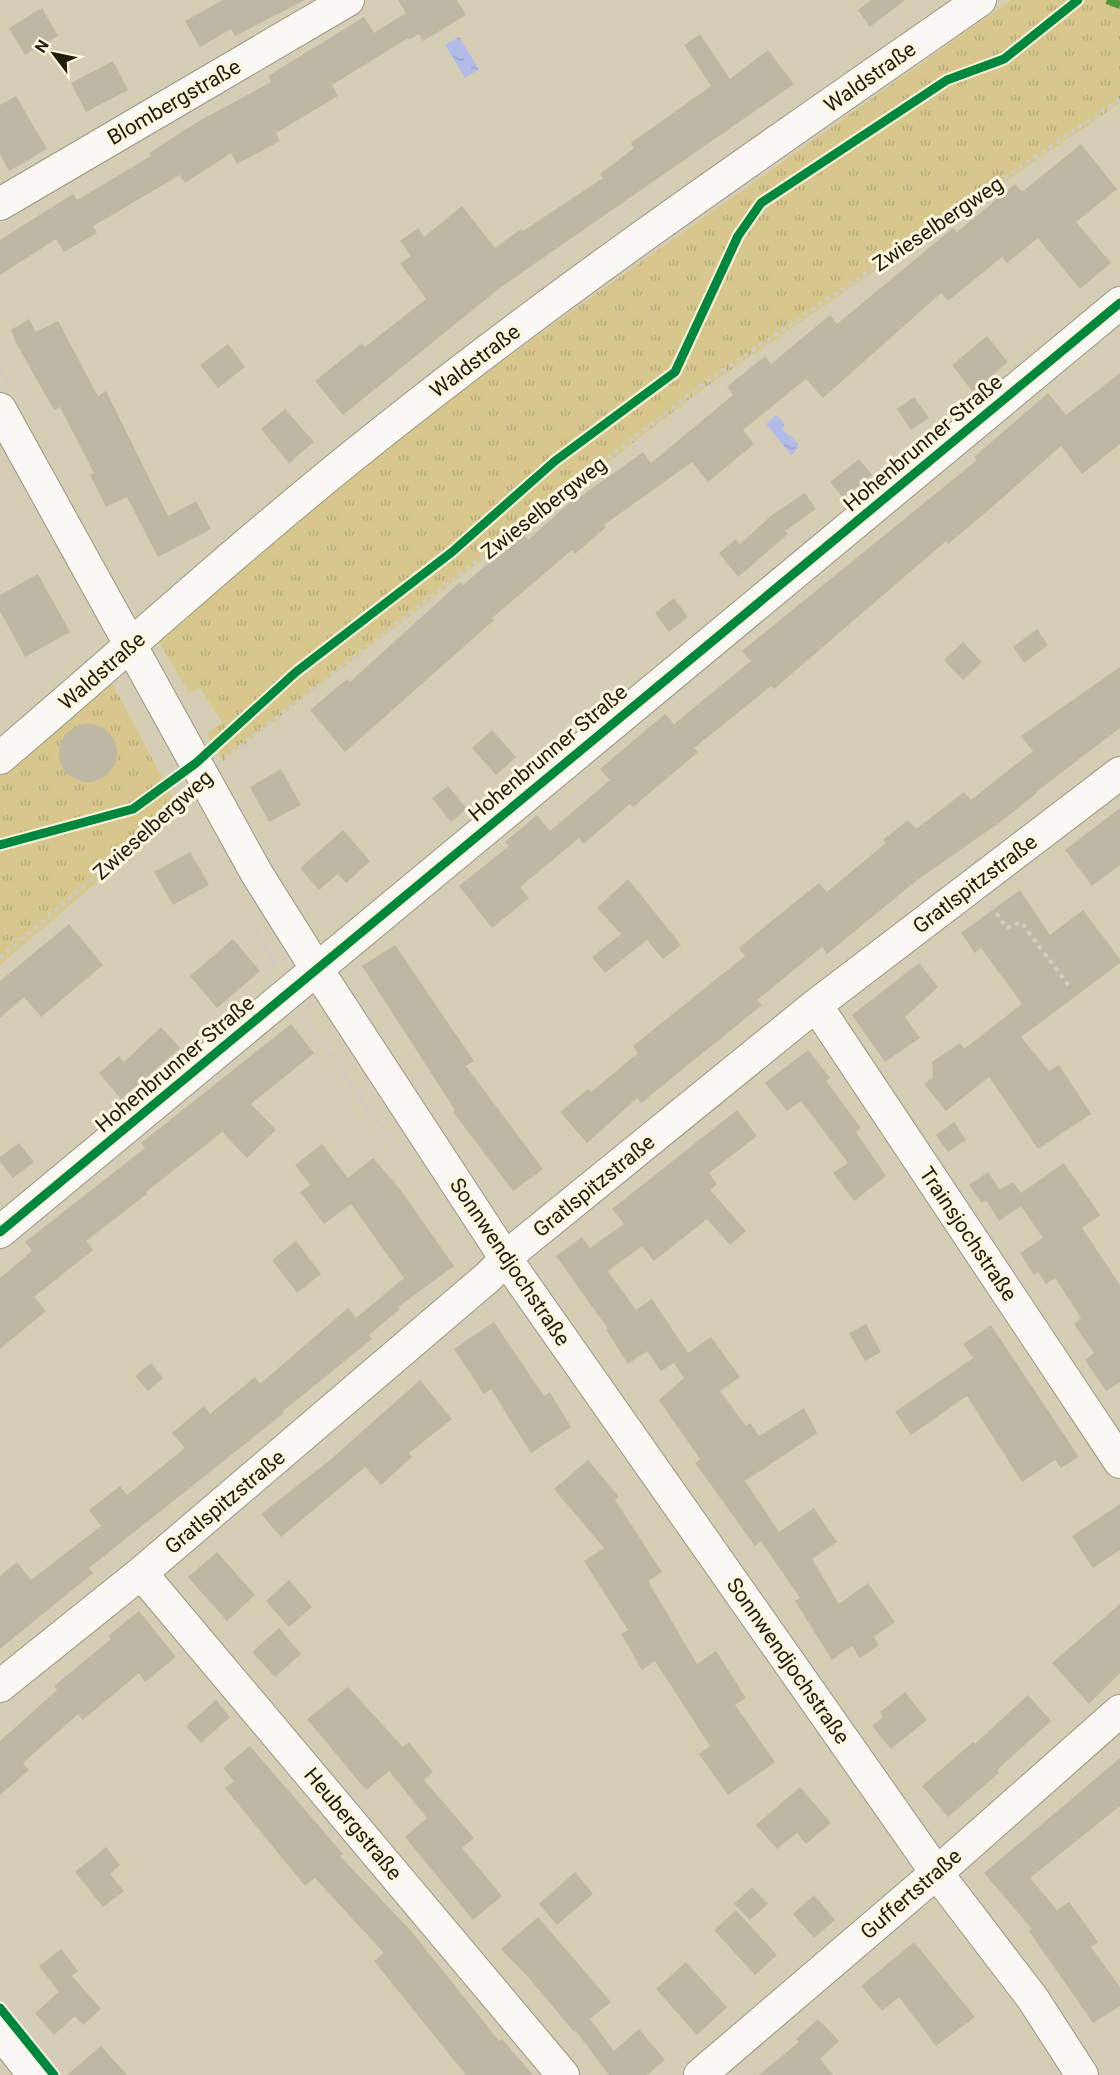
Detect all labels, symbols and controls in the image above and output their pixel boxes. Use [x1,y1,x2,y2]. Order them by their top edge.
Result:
north arrow [24,24,84,84]
text: N [31,36,53,56]
street label: Waldstraße [820,37,920,117]
street label: Blombergstraße [103,54,245,150]
street label: Zwieselbergweg [868,172,1008,276]
street label: Waldstraße [425,319,525,403]
street label: Hohenbrunner Straße [839,370,1007,516]
street label: Zwieselbergweg [477,452,611,564]
street label: Waldstraße [54,627,150,715]
street label: Hohenbrunner Straße [464,680,632,826]
street label: Zwieselbergweg [89,765,217,885]
street label: Gratlspitzstraße [908,830,1042,938]
street label: Hohenbrunner Straße [91,991,259,1137]
street label: Gratlspitzstraße [529,1130,659,1242]
street label: Trainsjochstraße [914,1162,1022,1306]
street label: Sonnwendjochstraße [445,1174,575,1350]
street label: Gratlspitzstraße [160,1445,290,1559]
street label: Sonnwendjochstraße [722,1573,854,1749]
street label: Heubergstraße [299,1763,407,1885]
street label: Guffertstraße [856,1844,966,1944]

